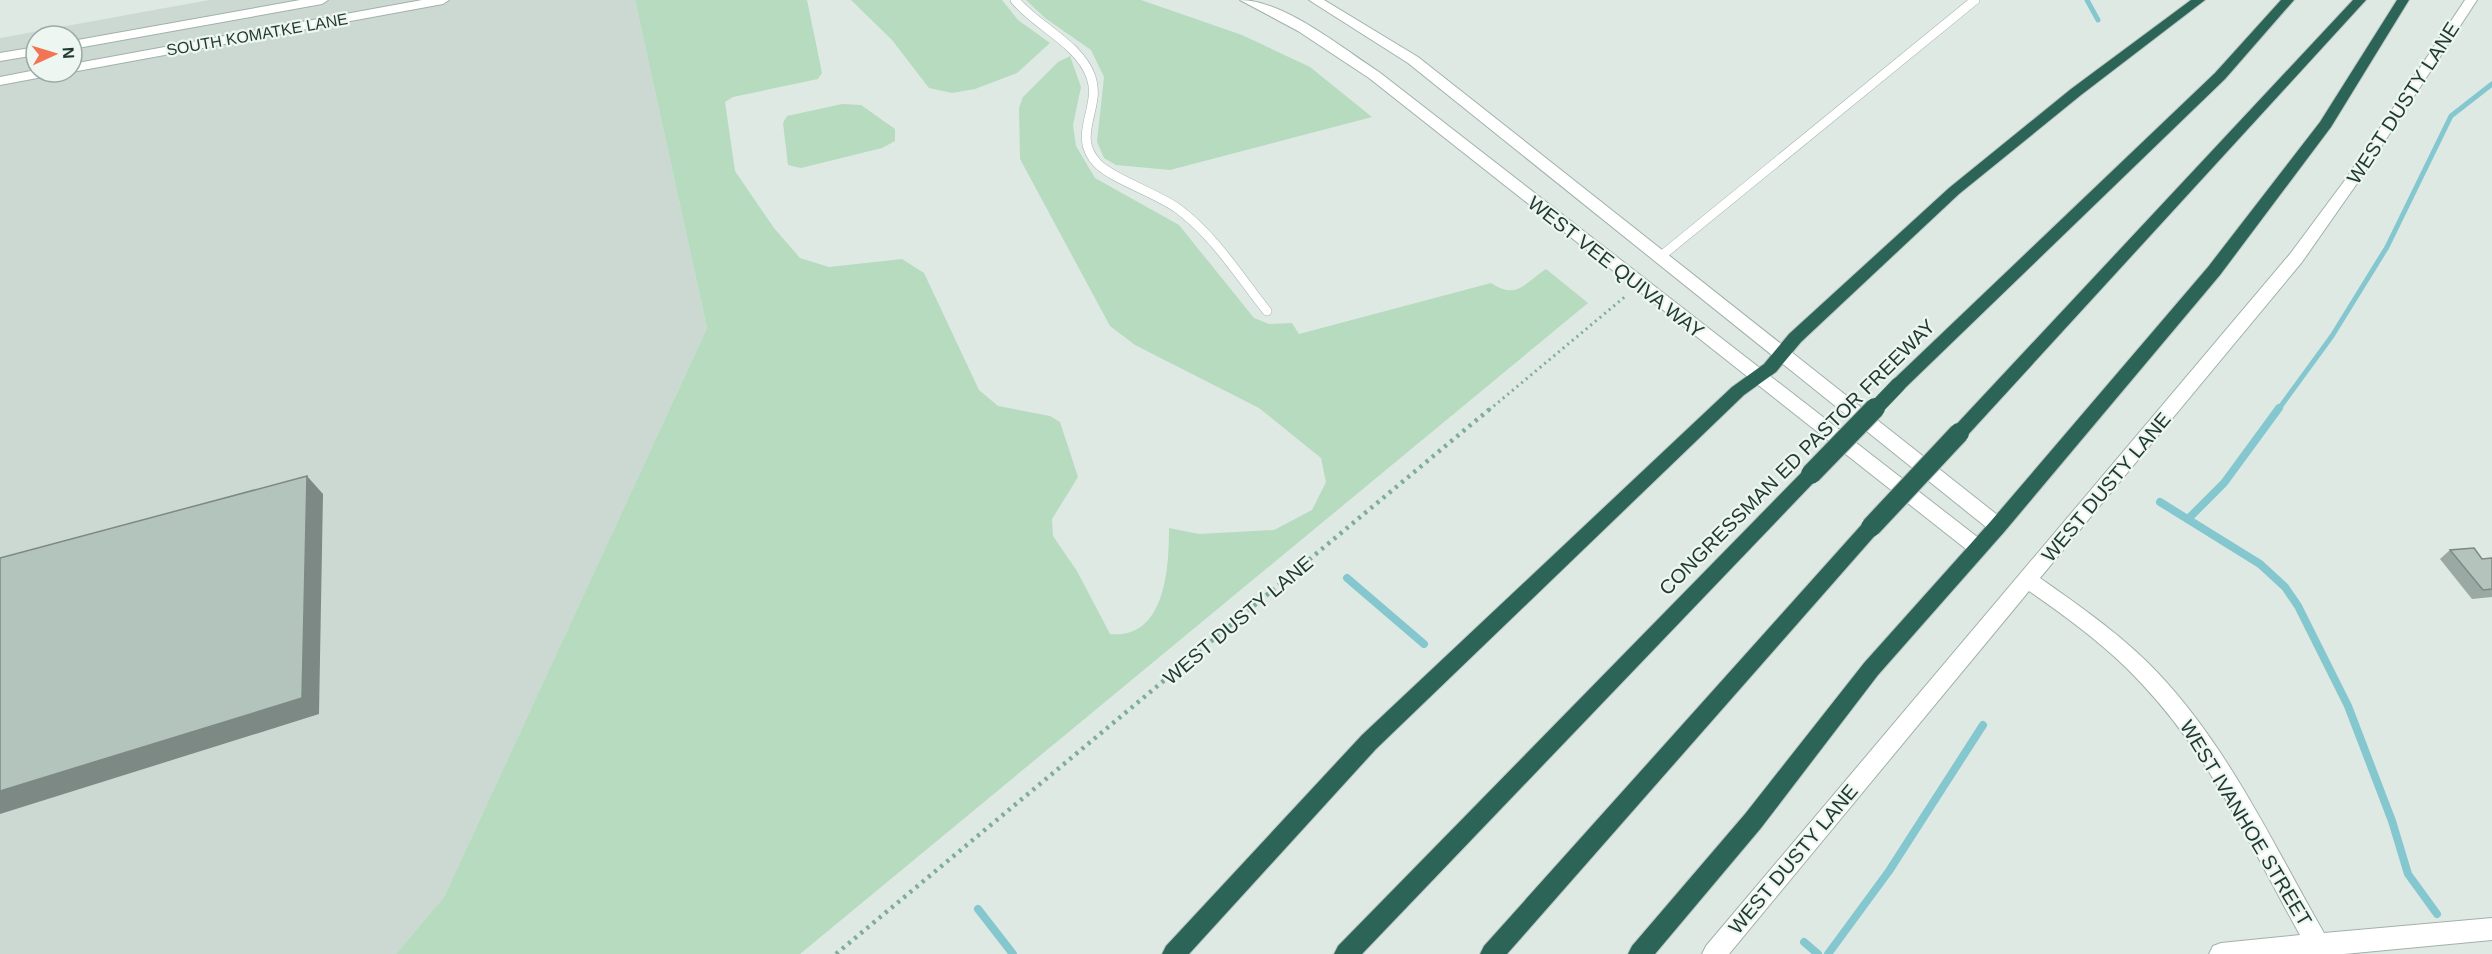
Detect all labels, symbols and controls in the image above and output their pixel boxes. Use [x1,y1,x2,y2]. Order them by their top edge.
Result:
street label: SOUTH KOMATKE LANE [165,10,349,59]
street label: WEST DUSTY LANE [2343,18,2463,188]
north arrow [24,24,84,84]
text: N [60,47,77,59]
street label: WEST VEE QUIVA WAY [1524,192,1708,342]
street label: CONGRESSMAN ED PASTOR FREEWAY [1655,315,1939,599]
street label: WEST DUSTY LANE [2037,408,2175,566]
street label: WEST DUSTY LANE [1159,551,1317,689]
street label: WEST IVANHOE STREET [2176,716,2316,930]
street label: WEST DUSTY LANE [1724,780,1862,938]

